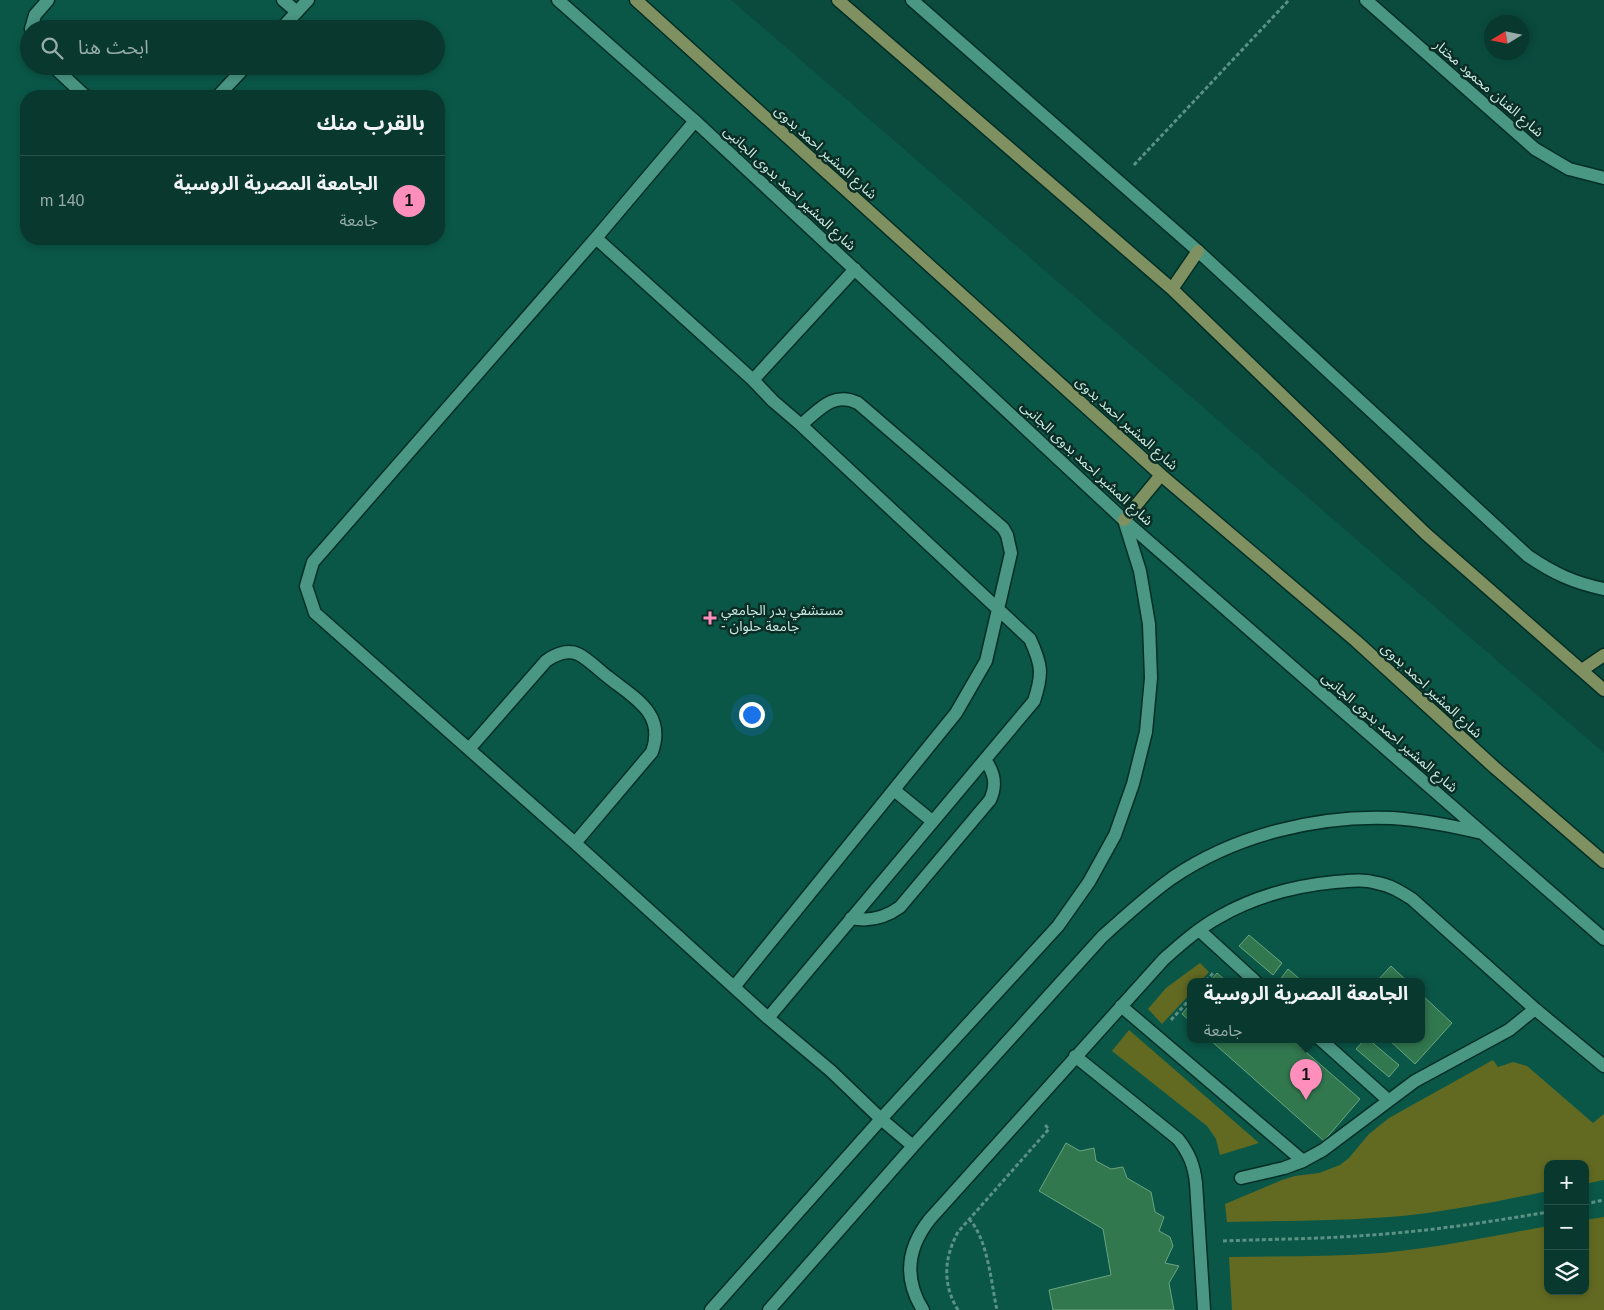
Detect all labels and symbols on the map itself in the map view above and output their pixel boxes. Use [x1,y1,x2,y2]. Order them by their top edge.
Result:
north arrow [1484,15,1529,60]
street label: شارع الفنان محمود مختار [1428,35,1547,142]
street label: شارع المشير احمد بدوى [770,102,880,204]
street label: شارع المشير احمد بدوى الجانبى [719,123,859,256]
street label: شارع المشير احمد بدوى [1071,373,1181,475]
street label: شارع المشير احمد بدوى الجانبى [1016,398,1156,531]
place label: مستشفي بدر الجامعي - جامعة حلوان [721,602,844,635]
marker: مستشفي بدر الجامعي - جامعة حلوان [703,611,717,625]
street label: شارع المشير احمد بدوى [1376,639,1486,743]
street label: شارع المشير احمد بدوى الجانبى [1317,669,1461,798]
your location [739,702,765,728]
pin: 1 [1290,1059,1322,1100]

